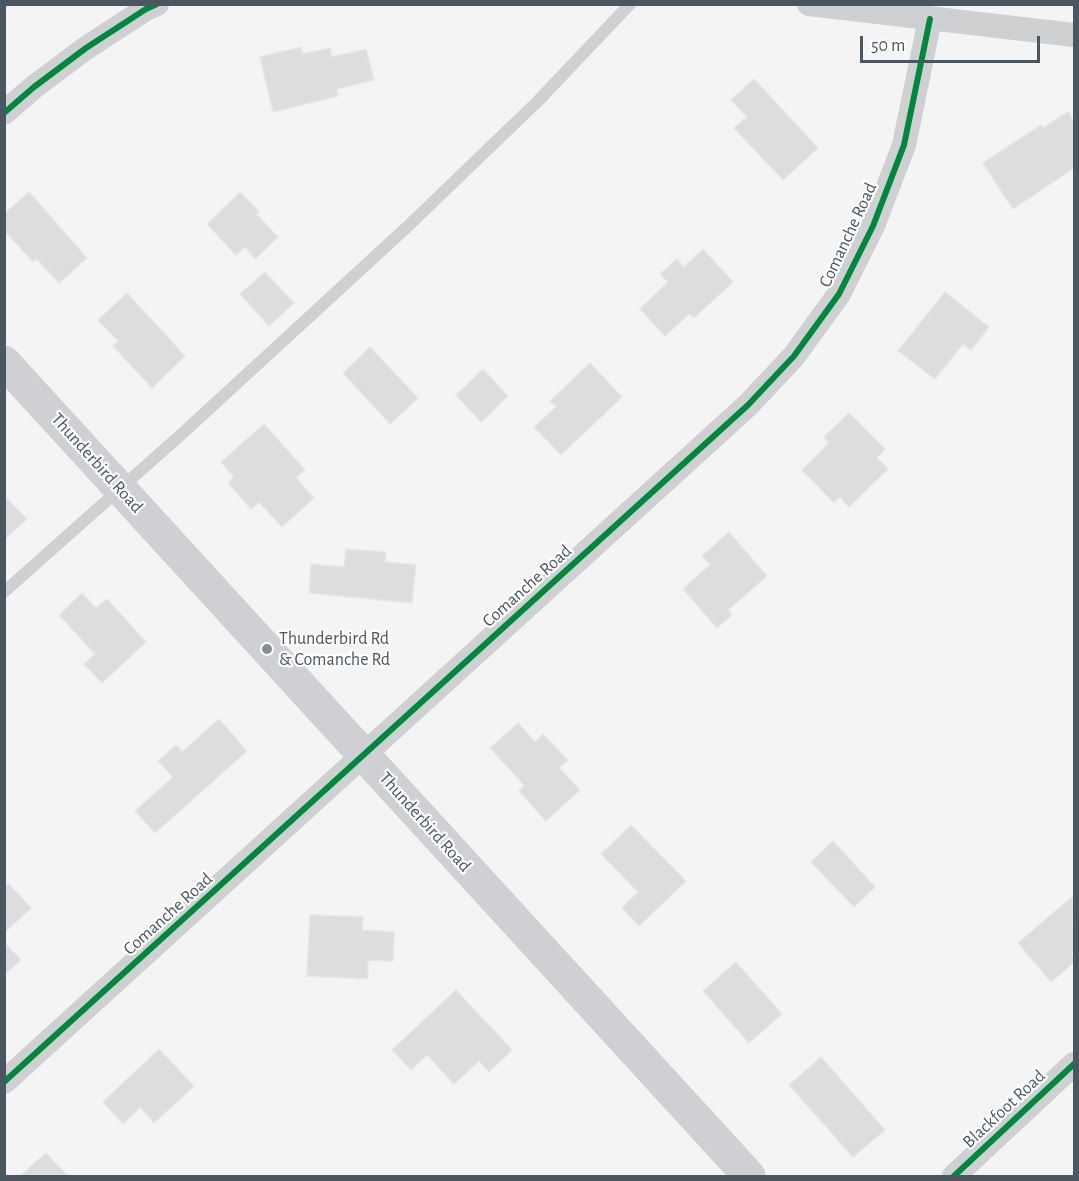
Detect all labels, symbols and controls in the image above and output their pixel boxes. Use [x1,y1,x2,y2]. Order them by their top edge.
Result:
scale bar [863,24,1043,62]
text: 50 m [871,37,905,55]
street label: Comanche Road [814,179,882,291]
street label: Thunderbird Road [46,408,148,518]
street label: Comanche Road [478,540,576,632]
place label: Thunderbird Rd & Comanche Rd [279,628,390,670]
marker: Thunderbird Rd & Comanche Rd [260,642,274,656]
street label: Thunderbird Road [374,767,476,877]
street label: Comanche Road [119,868,217,960]
street label: Blackfoot Road [958,1065,1050,1153]

